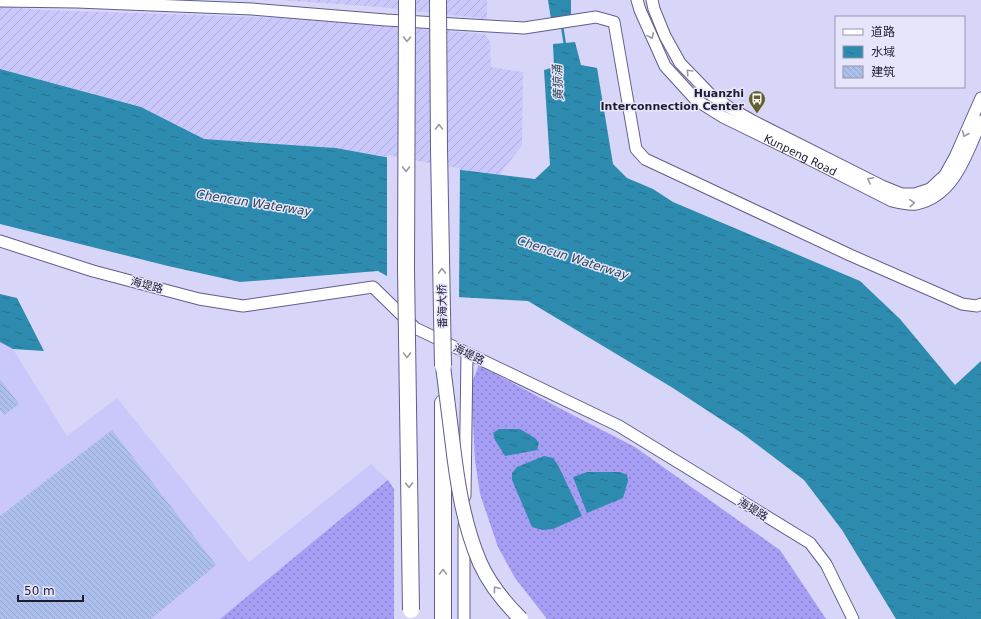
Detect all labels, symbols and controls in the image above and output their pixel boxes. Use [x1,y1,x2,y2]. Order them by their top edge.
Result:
legend [835,16,965,88]
text: 道路 [871,25,895,39]
one-way arrow [646,32,654,40]
one-way arrow [403,36,411,42]
text: 水域 [871,45,895,59]
water label: 黄猄涌 [550,63,566,101]
text: 建筑 [871,65,895,79]
one-way arrow [686,69,694,77]
place label: Huanzhi Interconnection Center [600,87,745,113]
bus stop icon: Huanzhi Interconnection Center [747,89,767,114]
one-way arrow [435,124,443,130]
one-way arrow [962,130,970,137]
street label: Kunpeng Road [762,132,839,179]
one-way arrow [402,166,410,172]
one-way arrow [867,178,875,185]
water label: Chencun Waterway [195,187,313,219]
one-way arrow [909,199,915,208]
water label: Chencun Waterway [515,233,631,283]
one-way arrow [438,268,446,274]
street label: 海堤路 [129,275,164,296]
street label: 番海大桥 [436,284,449,328]
street label: 海堤路 [451,341,486,368]
one-way arrow [403,352,411,358]
one-way arrow [405,482,413,488]
street label: 海堤路 [735,495,770,524]
one-way arrow [439,569,447,575]
scale bar [18,577,83,603]
text: 50 m [24,584,55,598]
one-way arrow [493,586,501,593]

